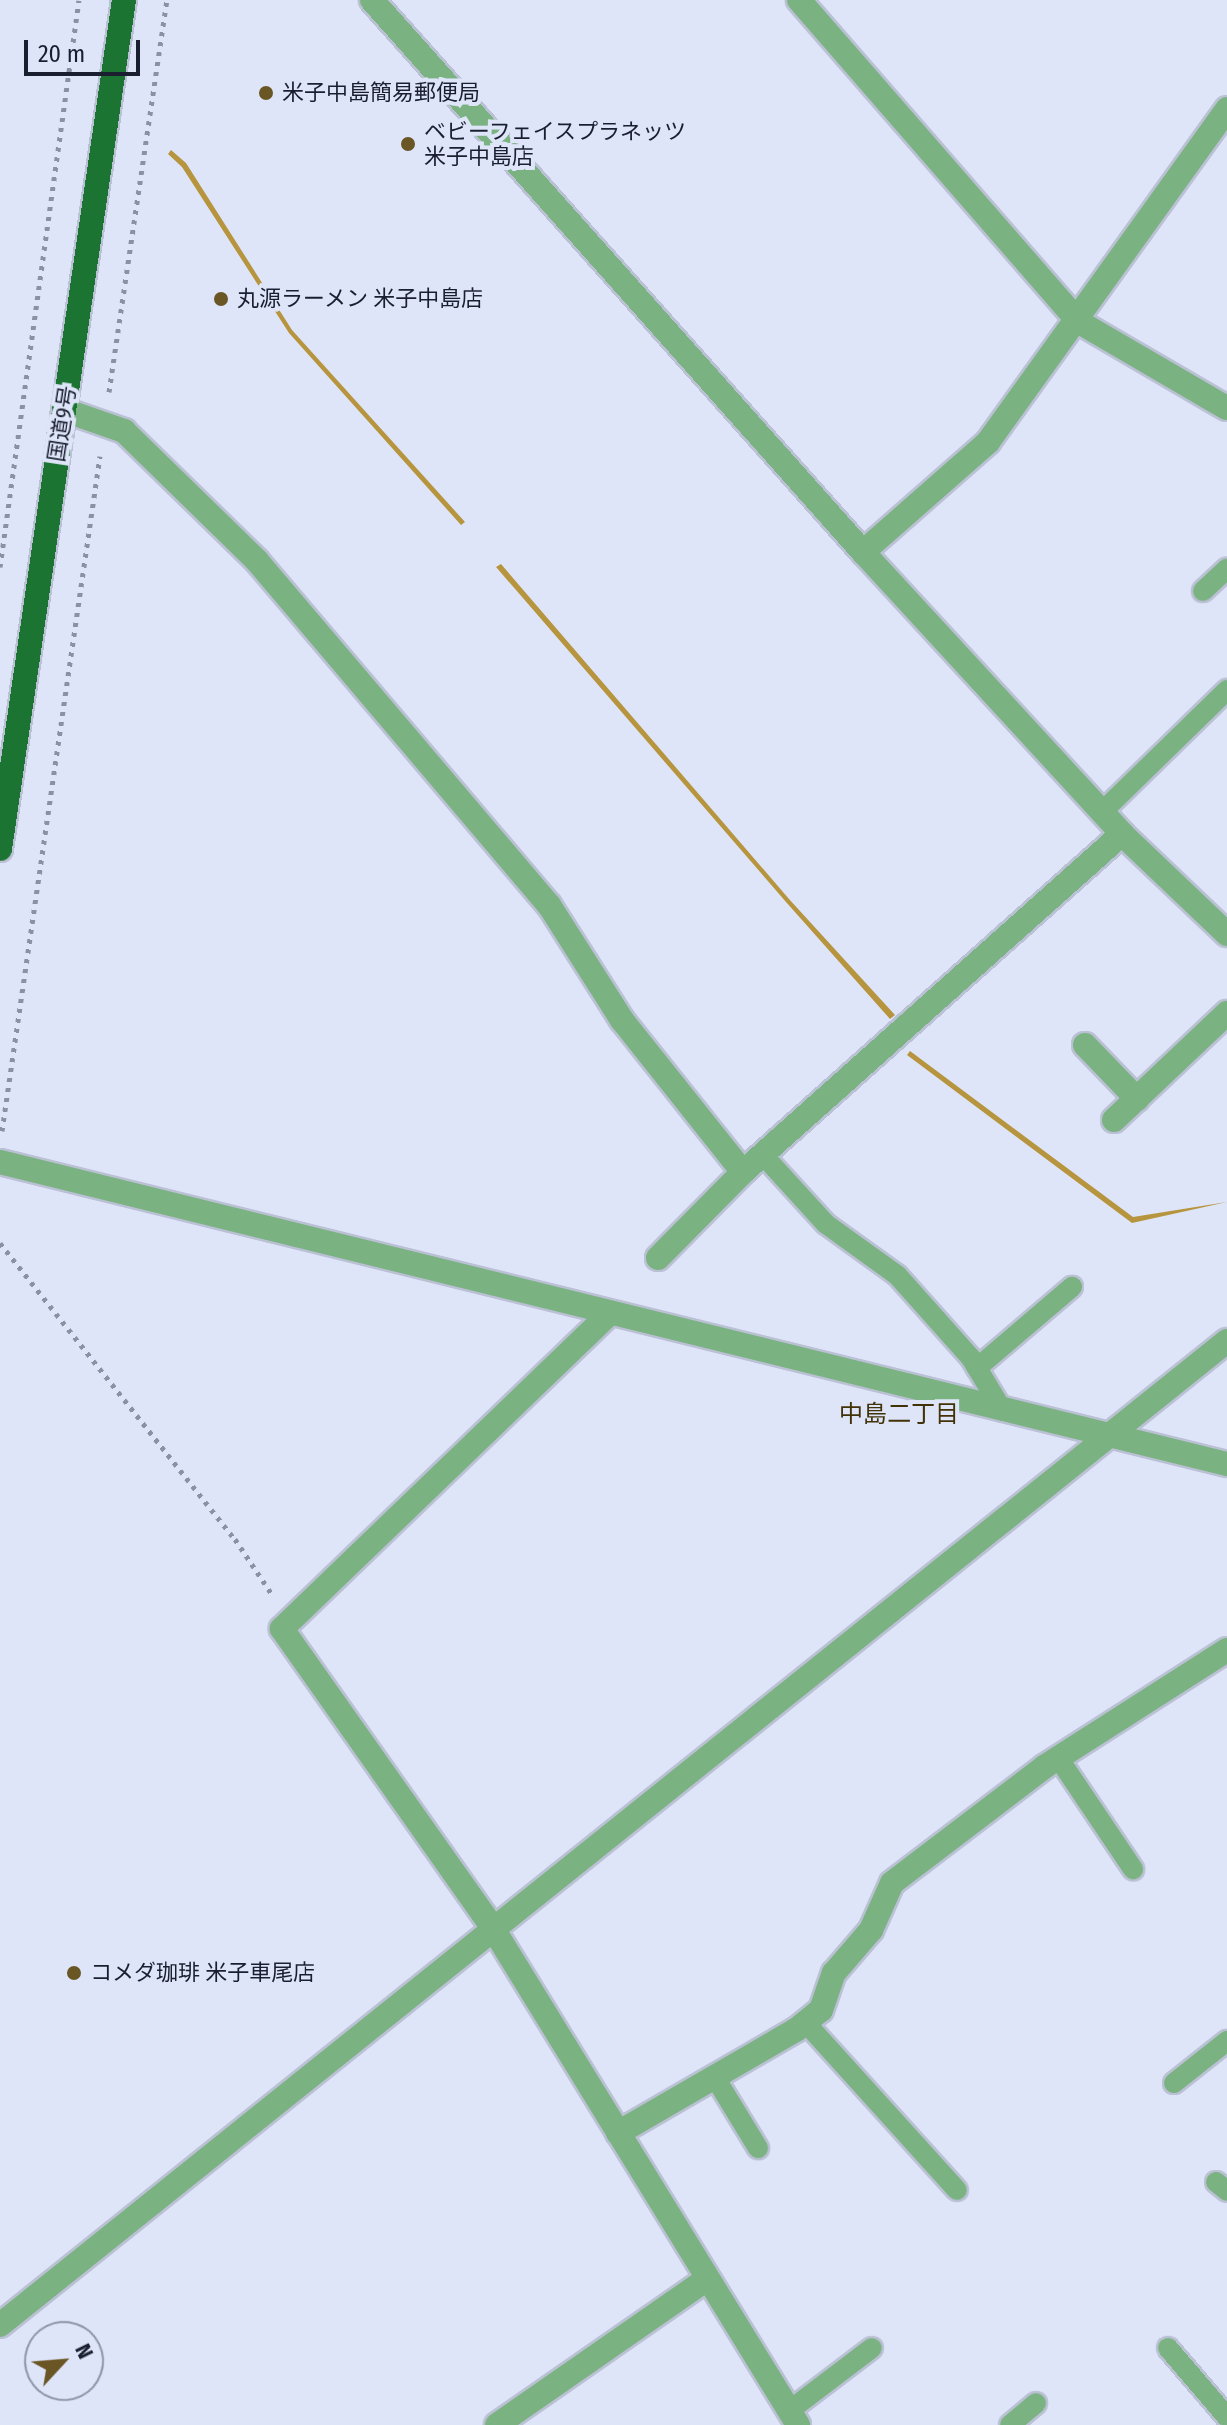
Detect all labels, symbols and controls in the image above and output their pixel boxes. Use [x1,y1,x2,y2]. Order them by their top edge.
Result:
scale bar [28,24,144,74]
text: 20 m [38,40,85,68]
place label: 米子中島簡易郵便局 [282,80,480,106]
marker: 米子中島簡易郵便局 [257,84,275,102]
place label: ベビーフェイスプラネッツ 米子中島店 [424,118,688,170]
marker: ベビーフェイスプラネッツ 米子中島店 [399,135,417,153]
place label: 丸源ラーメン 米子中島店 [237,286,484,312]
marker: 丸源ラーメン 米子中島店 [212,290,230,308]
street label: 国道9号 [43,384,81,464]
district label: 中島二丁目 [839,1401,959,1429]
place label: コメダ珈琲 米子車尾店 [90,1960,315,1986]
marker: コメダ珈琲 米子車尾店 [65,1964,83,1982]
north arrow [24,2321,104,2401]
text: N [69,2339,99,2363]

